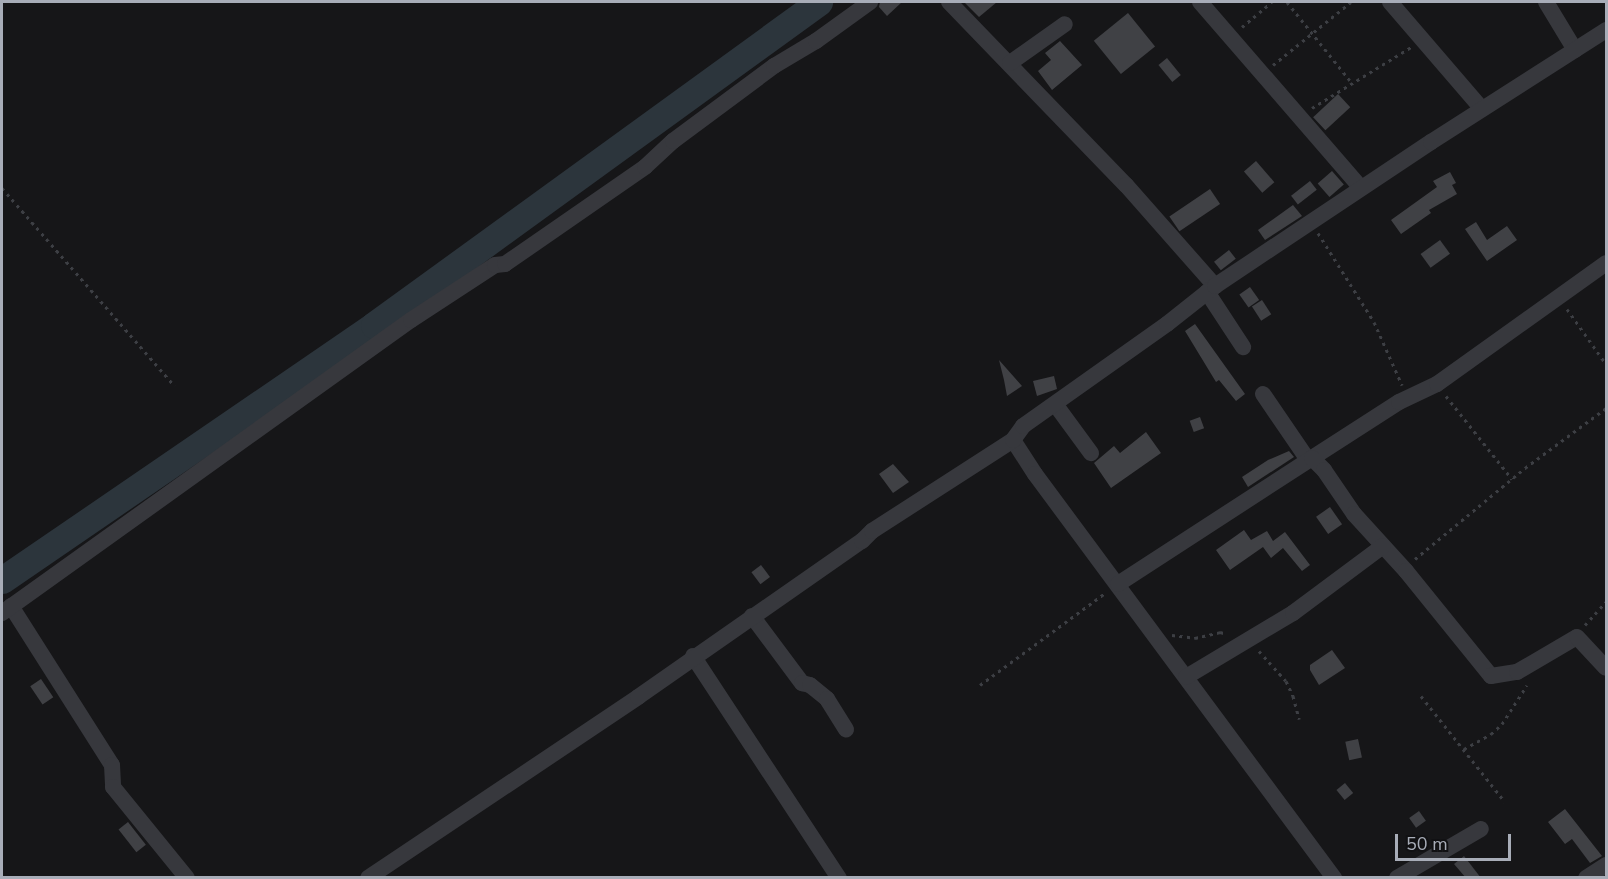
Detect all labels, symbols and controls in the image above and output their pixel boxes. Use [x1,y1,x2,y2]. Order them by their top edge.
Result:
scale bar [1398,822,1514,860]
text: 50 m [1406,832,1448,856]

